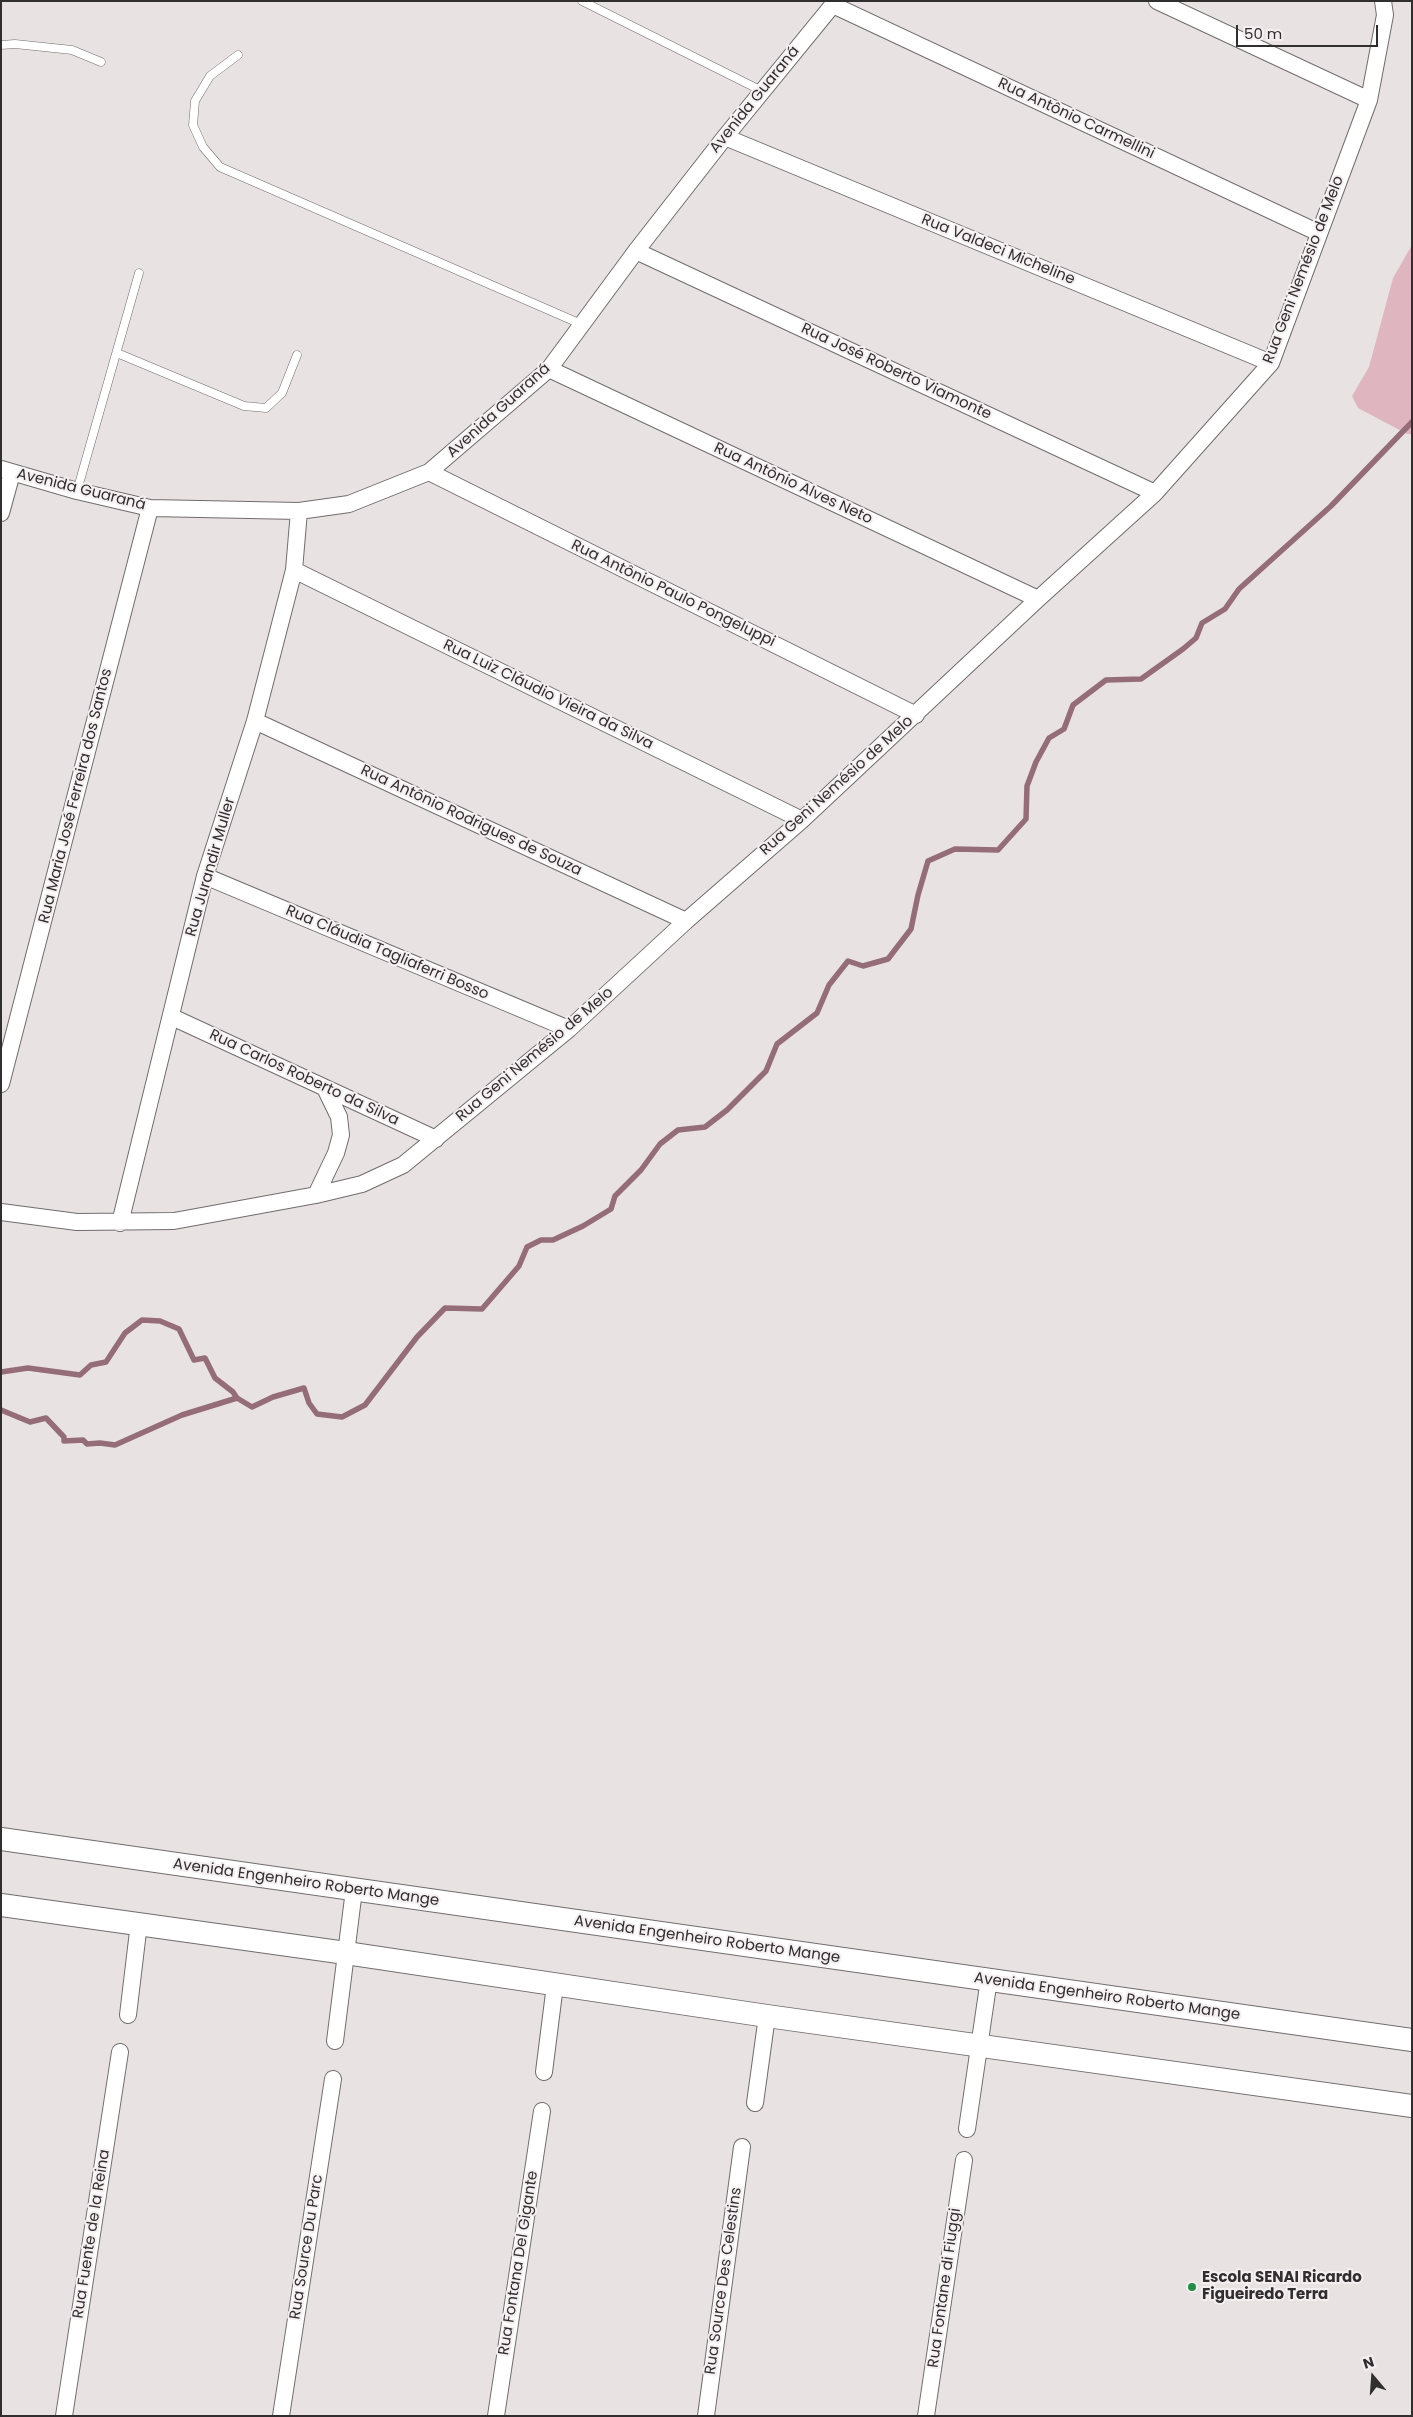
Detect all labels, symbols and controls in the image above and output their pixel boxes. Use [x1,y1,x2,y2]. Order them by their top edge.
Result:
scale bar [1238,15,1380,47]
text: 50 m [1244,23,1282,44]
street label: Avenida Guaraná [706,43,804,157]
street label: Rua Antônio Carmellini [995,75,1157,163]
street label: Rua Geni Nemésio de Melo [1260,174,1348,366]
street label: Rua Valdeci Micheline [919,211,1077,289]
street label: Rua José Roberto Viamonte [798,320,994,424]
street label: Avenida Guaraná [444,360,554,462]
street label: Rua Antônio Alves Neto [711,439,875,529]
street label: Avenida Guaraná [15,465,147,515]
street label: Rua Antônio Paulo Pongeluppi [568,537,778,651]
street label: Rua Luiz Cláudio Vieira da Silva [440,636,656,754]
street label: Rua Maria José Ferreira dos Santos [36,667,116,925]
street label: Rua Geni Nemésio de Melo [757,712,917,860]
street label: Rua Antônio Rodrigues de Souza [358,762,584,880]
street label: Rua Jurandir Muller [183,795,239,939]
street label: Rua Cláudia Tagliaferri Bosso [283,902,491,1004]
street label: Rua Geni Nemésio de Melo [453,984,617,1126]
street label: Rua Carlos Roberto da Silva [206,1026,402,1130]
street label: Avenida Engenheiro Roberto Mange [172,1855,440,1911]
street label: Avenida Engenheiro Roberto Mange [573,1912,841,1968]
street label: Avenida Engenheiro Roberto Mange [973,1969,1241,2025]
street label: Rua Fuente de la Reina [70,2148,114,2320]
street label: Rua Fontana Del Gigante [496,2169,542,2357]
street label: Rua Source Du Parc [287,2173,327,2321]
street label: Rua Source Des Celestins [702,2186,746,2376]
street label: Rua Fontane di Fiuggi [925,2207,965,2369]
place label: Escola SENAI Ricardo Figueiredo Terra [1202,2269,1362,2304]
marker: Escola SENAI Ricardo Figueiredo Terra [1186,2281,1198,2293]
north arrow [1348,2352,1398,2402]
text: N [1360,2352,1376,2374]

